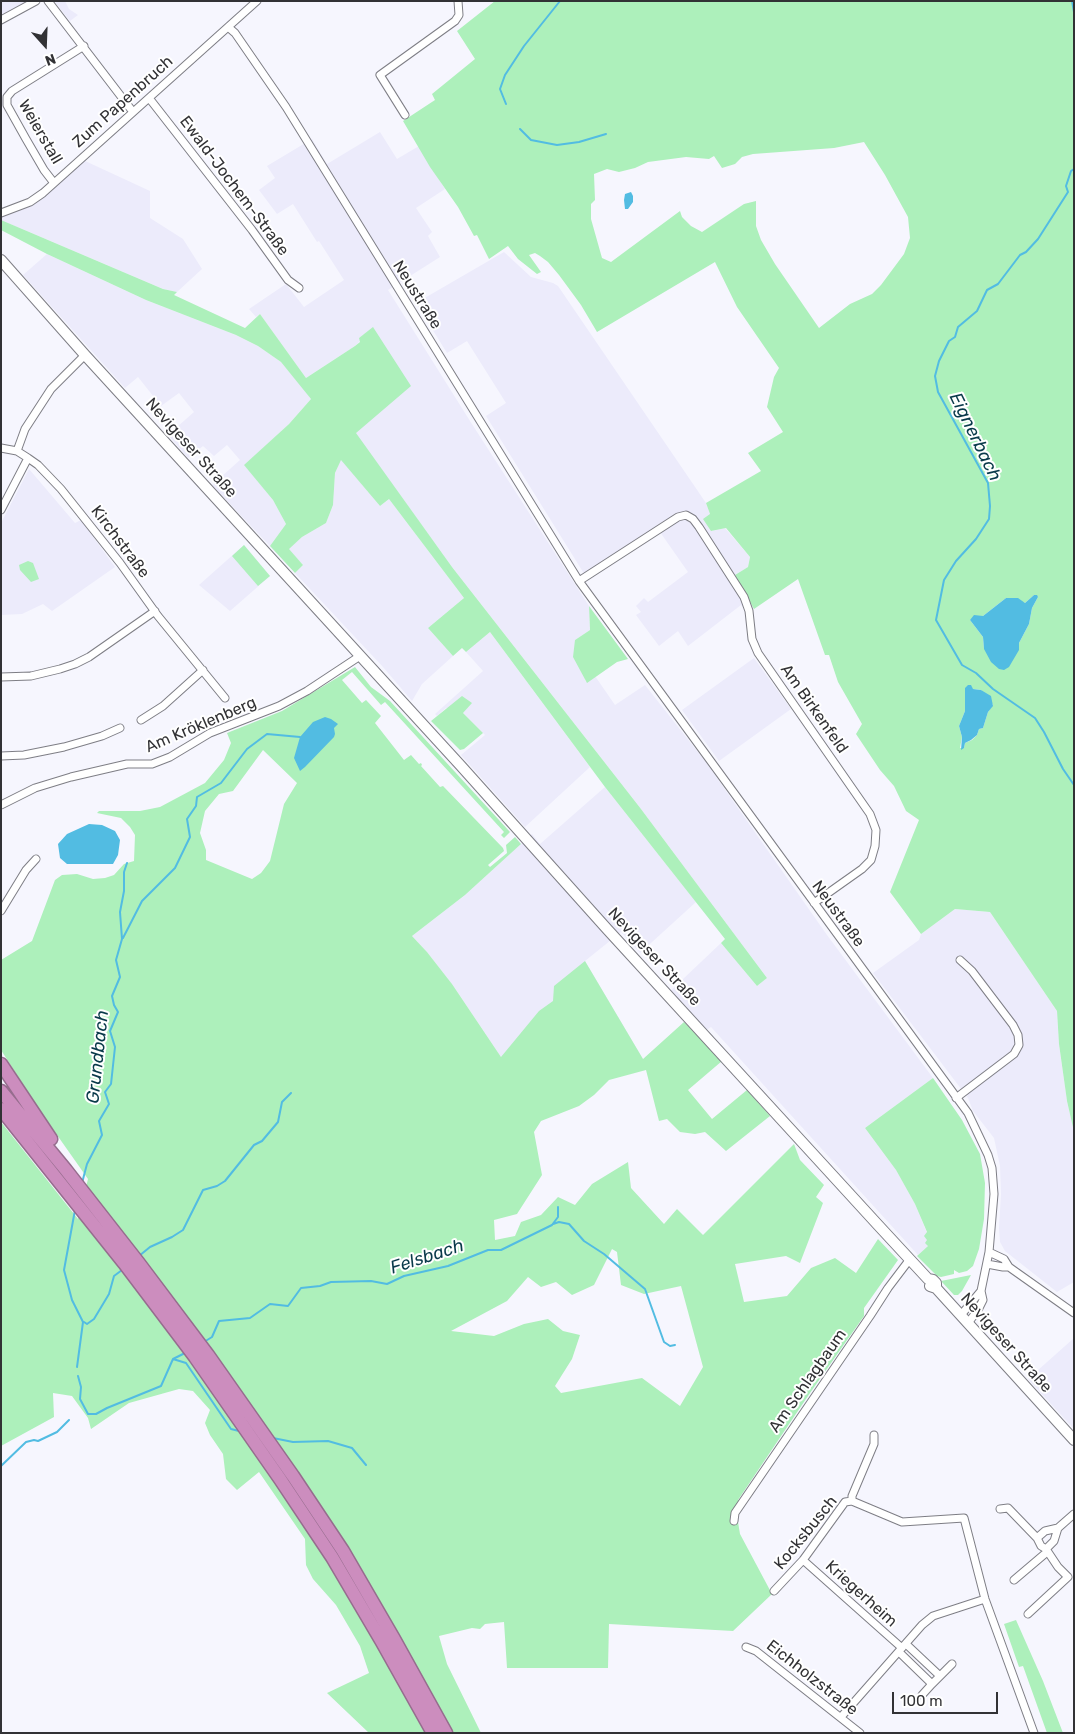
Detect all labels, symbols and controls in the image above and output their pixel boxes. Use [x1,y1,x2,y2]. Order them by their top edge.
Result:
north arrow [20,20,70,70]
text: N [43,50,58,69]
street label: Zum Papenbruch [69,52,177,152]
street label: Weierstall [14,96,66,168]
street label: Ewald-Jochem-Straße [175,112,293,260]
street label: Neustraße [388,257,446,333]
water label: Eignerbach [944,389,1006,485]
street label: Nevigeser Straße [141,394,241,502]
street label: Kirchstraße [87,502,153,582]
street label: Am Birkenfeld [776,661,852,757]
street label: Am Kröklenberg [143,693,259,757]
street label: Neustraße [808,877,868,951]
street label: Nevigeser Straße [603,904,705,1010]
water label: Grundbach [82,1009,114,1105]
water label: Felsbach [387,1235,467,1279]
street label: Nevigeser Straße [956,1289,1056,1397]
street label: Am Schlagbaum [765,1326,851,1436]
street label: Kocksbusch [770,1492,842,1574]
street label: Kriegerheim [821,1557,901,1631]
street label: Eichholzstraße [762,1636,862,1720]
scale bar [895,1682,1001,1714]
text: 100 m [900,1692,942,1710]

